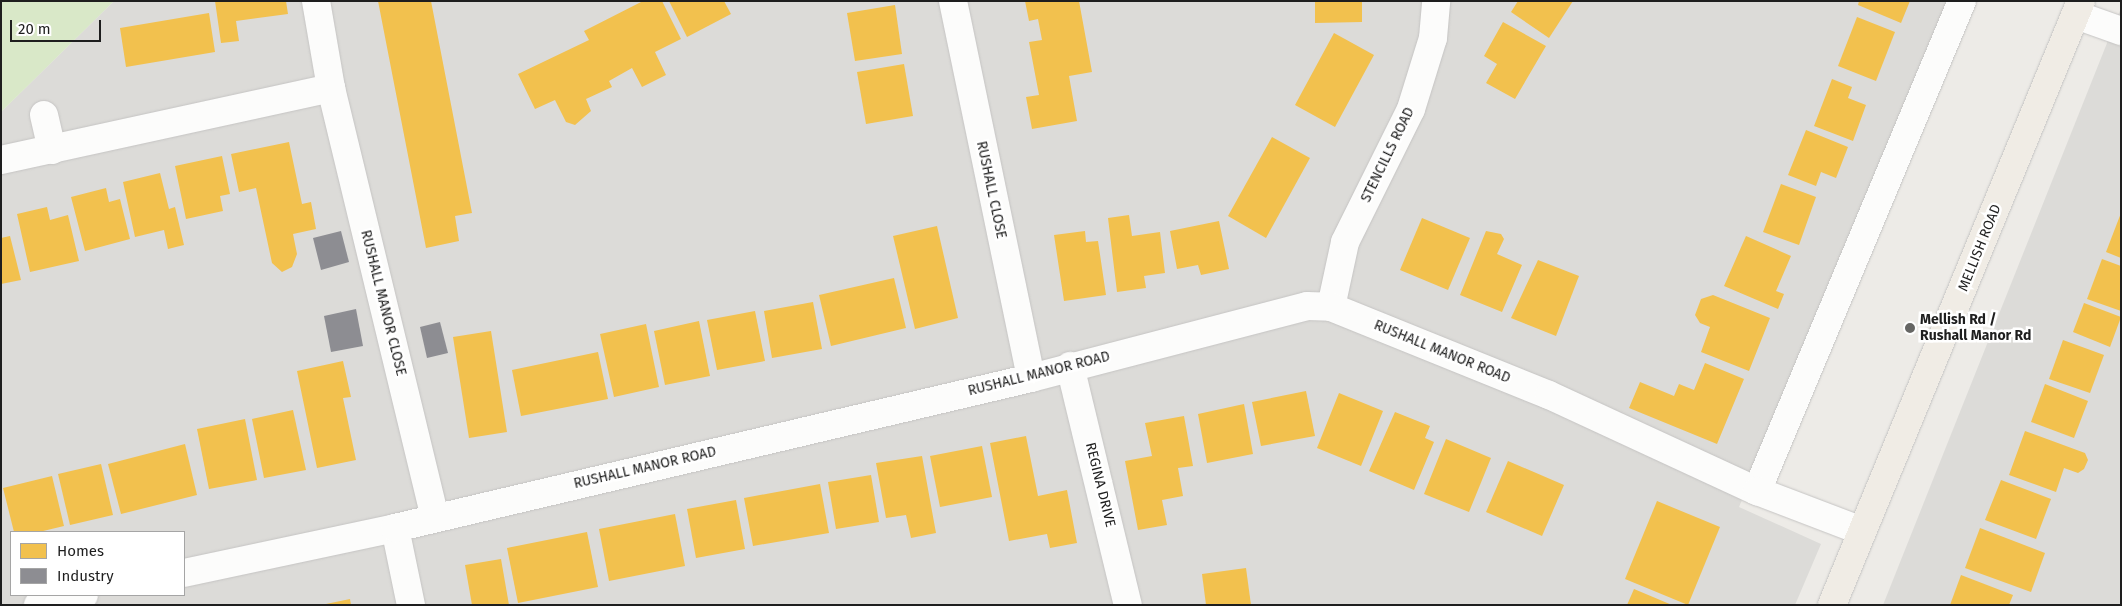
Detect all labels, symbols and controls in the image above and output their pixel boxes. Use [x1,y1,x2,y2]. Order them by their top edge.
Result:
scale bar [12,10,104,42]
text: 20 m [18,20,51,38]
street label: STENCILLS ROAD [1358,105,1418,205]
street label: RUSHALL CLOSE [972,140,1010,240]
street label: MELLISH ROAD [1955,202,2005,294]
street label: RUSHALL MANOR CLOSE [357,228,409,378]
place label: Mellish Rd / Rushall Manor Rd [1920,312,2031,344]
street label: RUSHALL MANOR ROAD [1371,317,1513,387]
marker: Mellish Rd / Rushall Manor Rd [1904,322,1916,334]
street label: RUSHALL MANOR ROAD [966,348,1112,400]
street label: REGINA DRIVE [1081,441,1119,529]
street label: RUSHALL MANOR ROAD [572,443,718,493]
legend [10,531,185,596]
text: Homes [57,542,104,560]
text: Industry [57,567,114,585]

